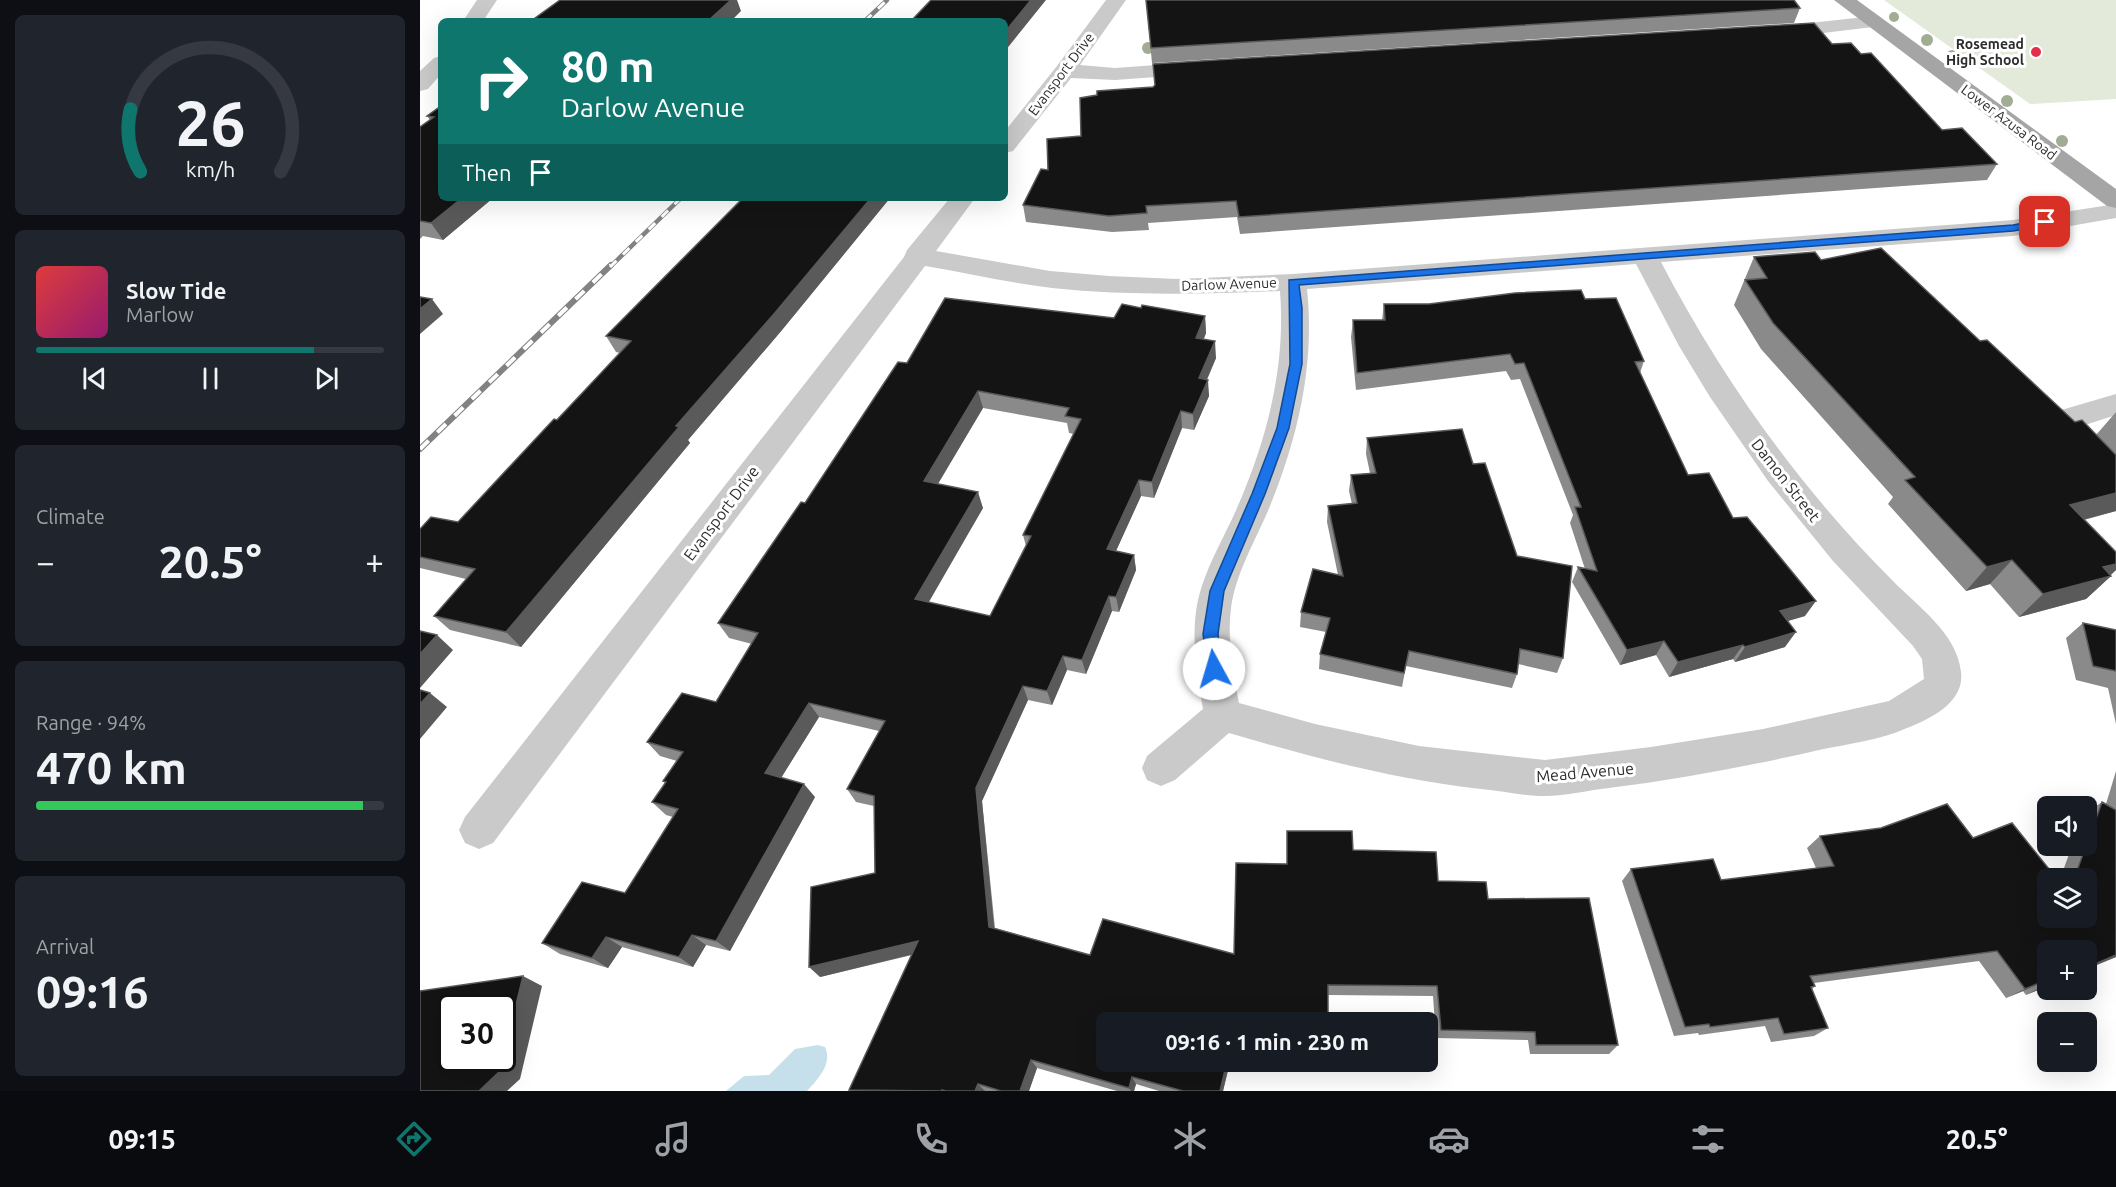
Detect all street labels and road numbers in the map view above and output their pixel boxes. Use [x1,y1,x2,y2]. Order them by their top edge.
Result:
street label: Evansport Drive [1025,30,1097,118]
street label: Lower Azusa Road [1958,81,2060,163]
street label: Darlow Avenue [1181,274,1277,294]
street label: Damon Street [1748,435,1824,526]
street label: Evansport Drive [680,462,762,564]
street label: Mead Avenue [1535,759,1635,785]

